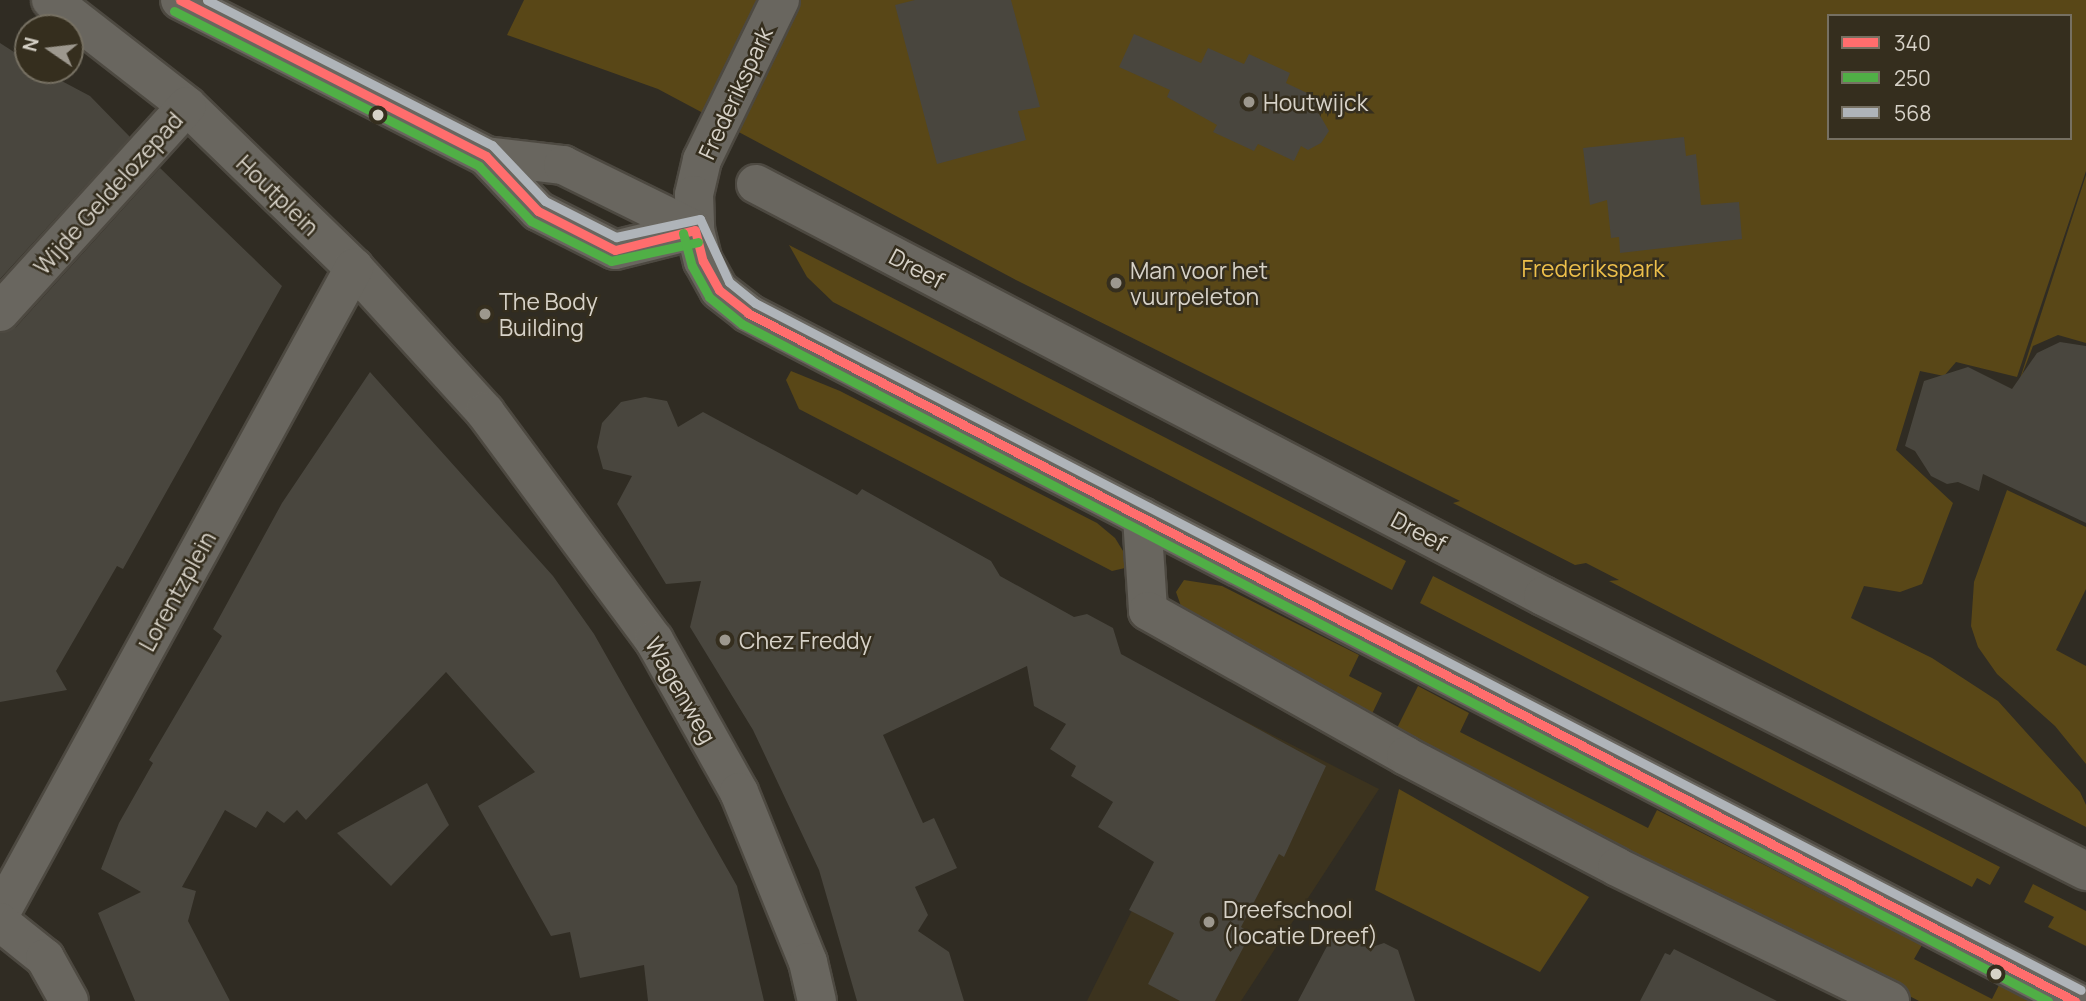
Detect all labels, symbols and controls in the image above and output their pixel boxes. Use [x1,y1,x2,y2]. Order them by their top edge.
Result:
north arrow [14,14,84,84]
legend [1827,14,2072,140]
street label: Frederikspark [692,22,778,164]
text: 340 [1894,29,1931,57]
text: N [16,35,45,54]
text: 250 [1894,64,1931,92]
place label: Houtwijck [1263,88,1368,116]
marker: Houtwijck [1241,94,1257,110]
text: 568 [1894,99,1931,127]
street label: Wijde Geldelozepad [28,106,188,280]
unlabelled marker [371,108,385,122]
street label: Houtplein [231,149,325,241]
street label: Dreef [885,242,949,294]
park label: Frederikspark [1521,254,1665,282]
place label: Man voor het vuurpeleton [1130,256,1268,310]
marker: Man voor het vuurpeleton [1108,275,1124,291]
place label: The Body Building [499,287,598,341]
marker: The Body Building [477,306,493,322]
street label: Dreef [1387,505,1451,557]
street label: Lorentzplein [133,526,221,656]
place label: Chez Freddy [739,626,872,654]
street label: Wagenweg [640,632,722,748]
marker: Chez Freddy [717,632,733,648]
place label: Dreefschool (locatie Dreef) [1223,895,1378,949]
marker: Dreefschool (locatie Dreef) [1201,914,1217,930]
unlabelled marker [1989,967,2003,981]

